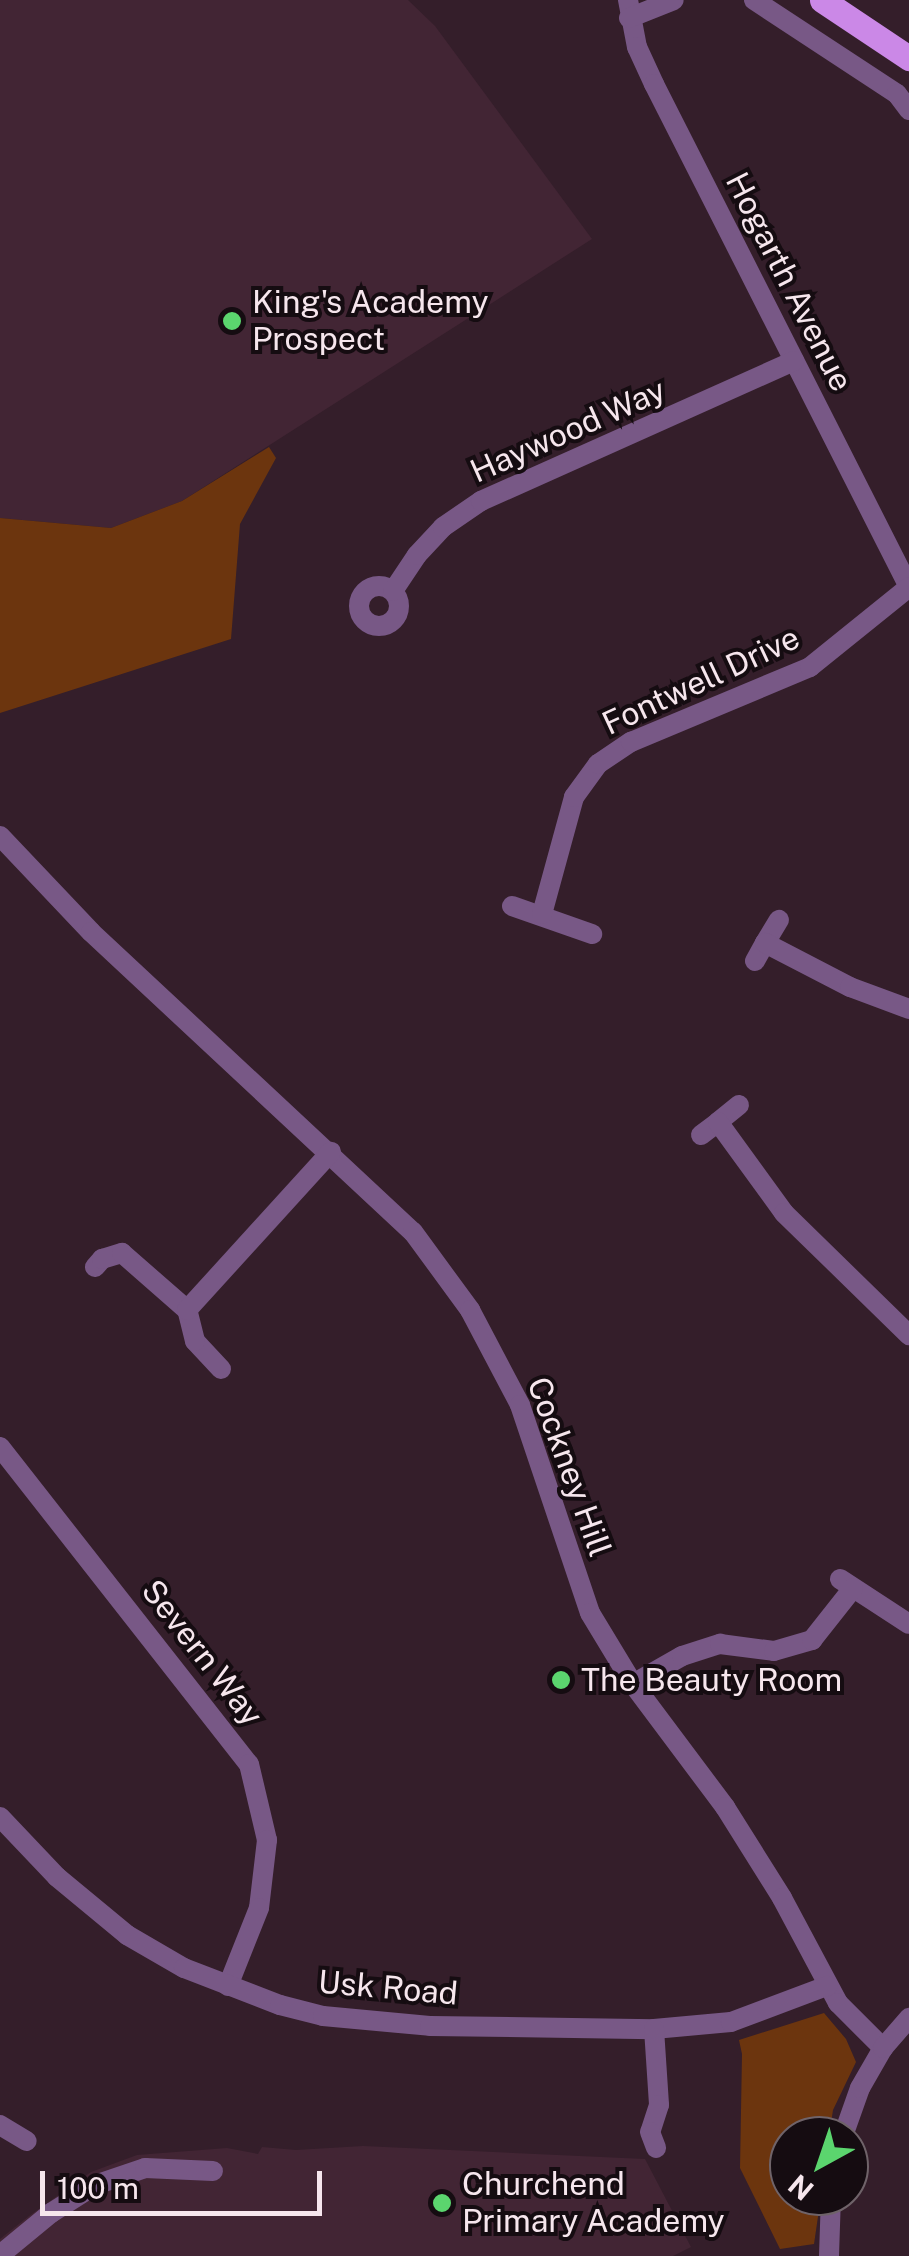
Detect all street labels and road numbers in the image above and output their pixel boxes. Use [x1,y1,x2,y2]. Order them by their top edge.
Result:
street label: Hogarth Avenue [717,166,861,398]
street label: Haywood Way [464,371,672,491]
street label: Fontwell Drive [596,619,806,743]
street label: Cockney Hill [519,1372,619,1562]
street label: Severn Way [133,1572,271,1734]
street label: Usk Road [317,1963,459,2013]

